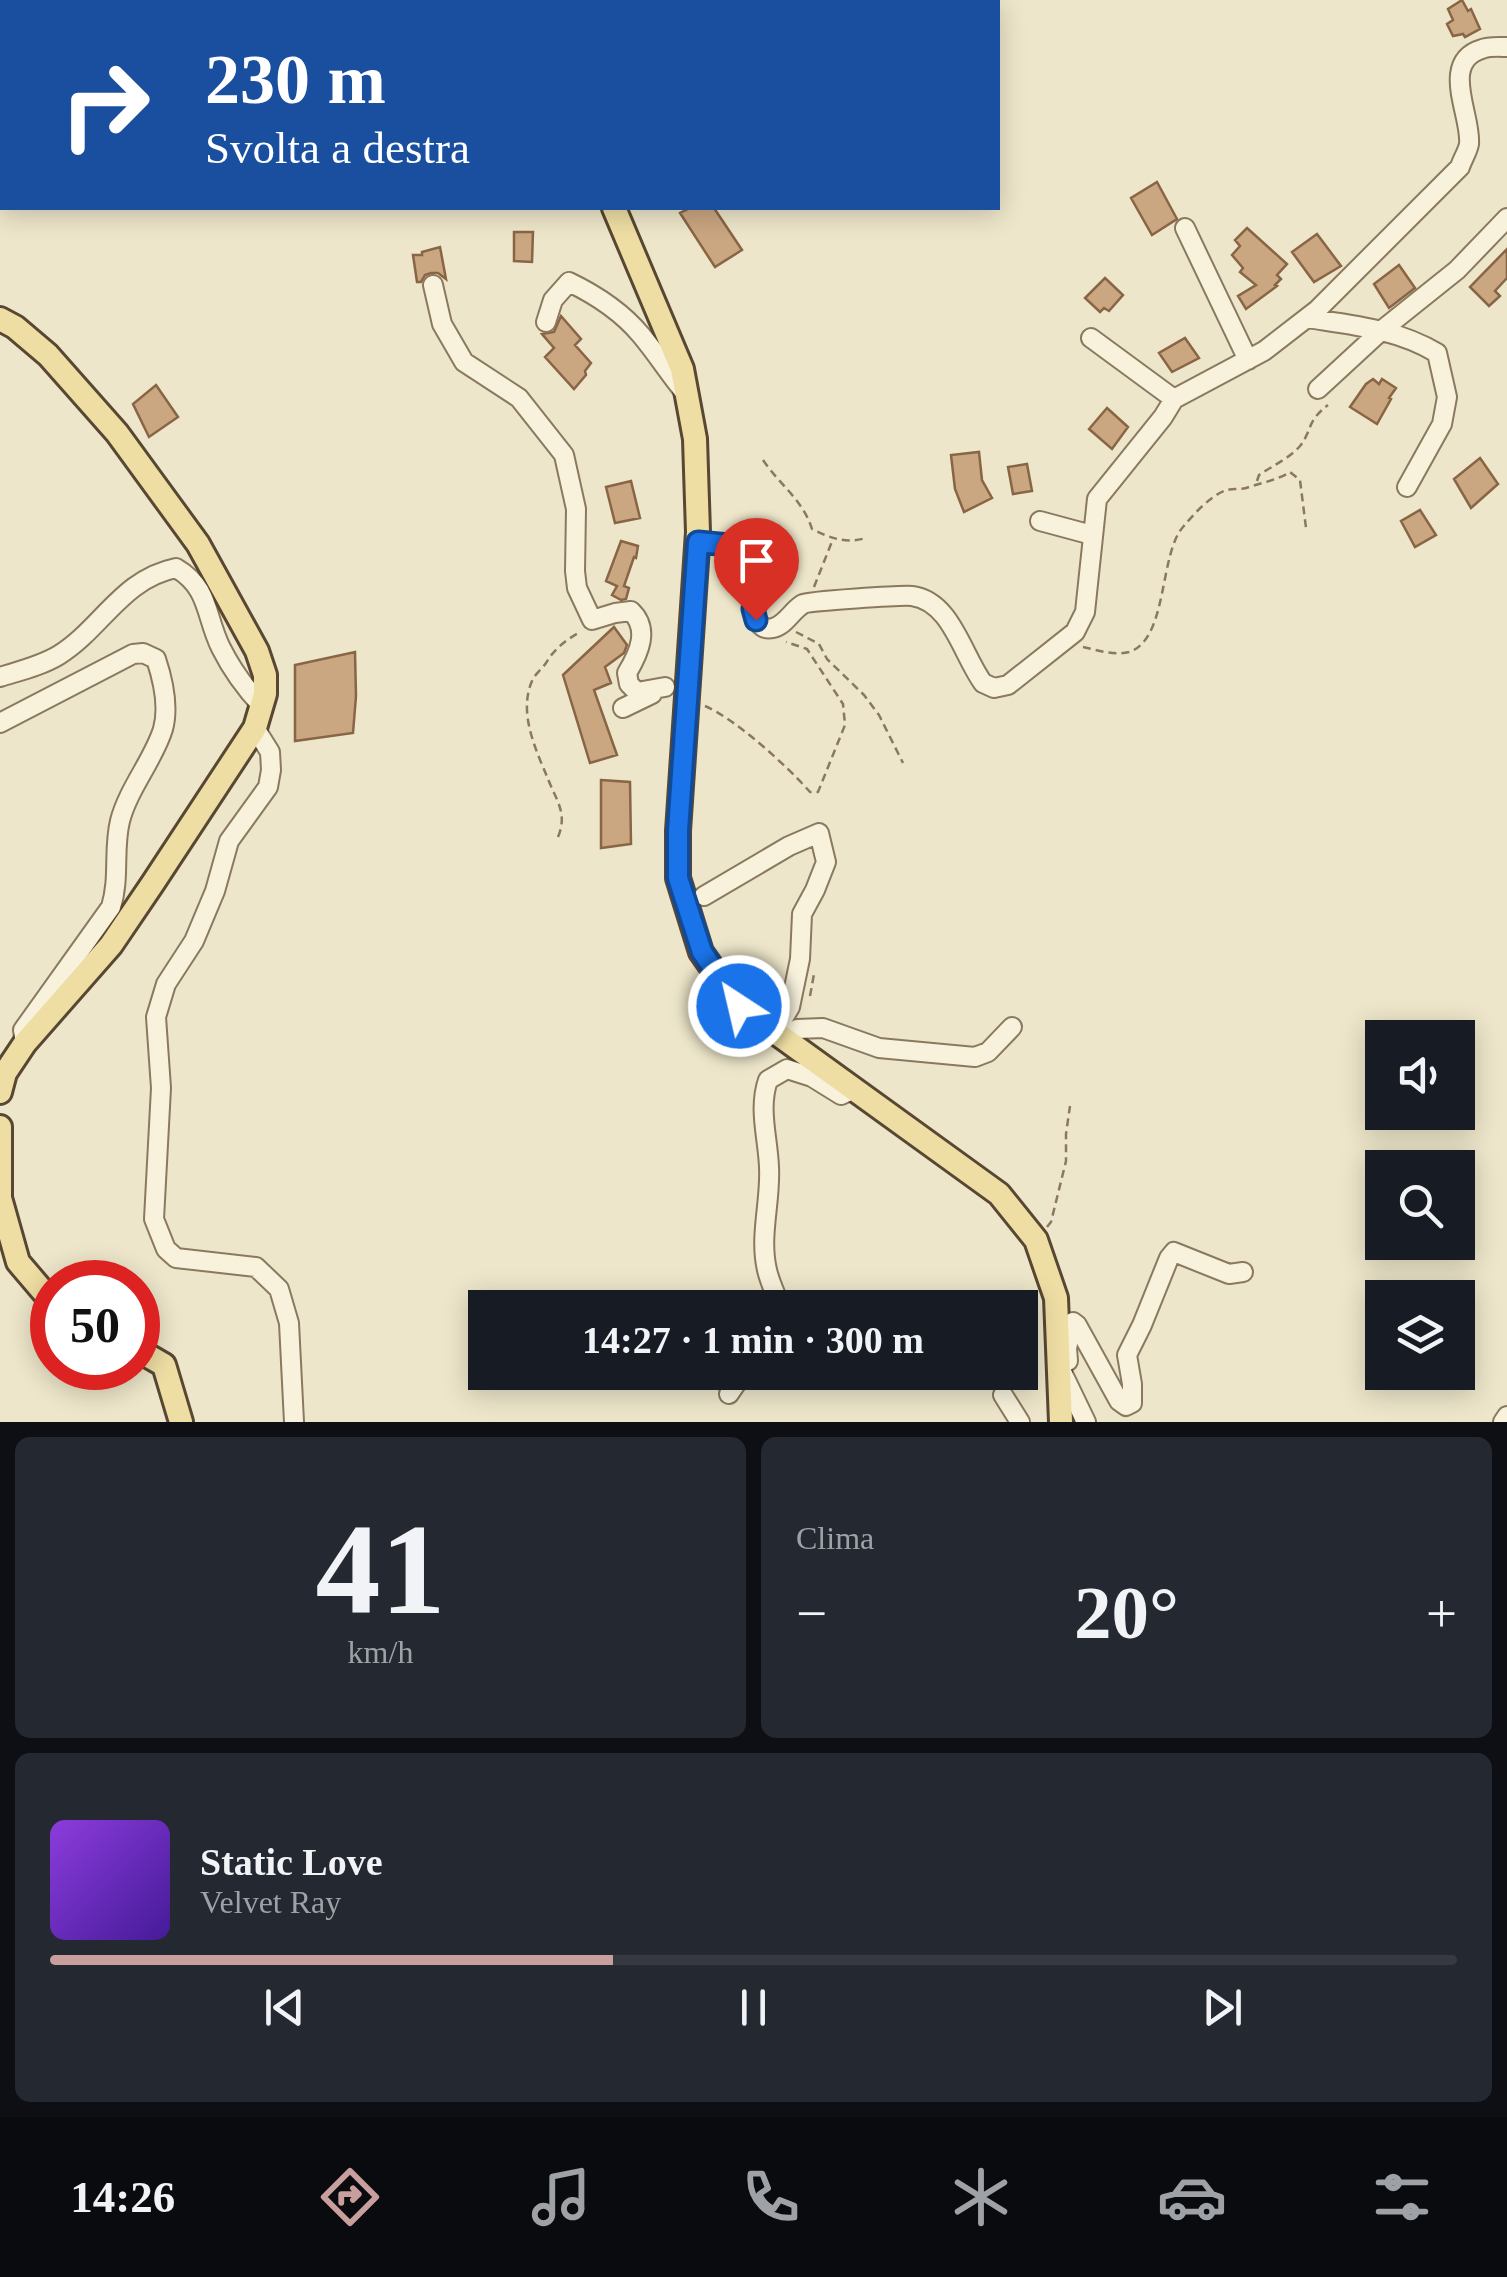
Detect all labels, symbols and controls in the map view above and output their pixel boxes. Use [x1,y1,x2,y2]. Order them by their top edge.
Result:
icon: right [40,40,170,170]
text: 230 m [205,41,386,118]
text: Svolta a destra [205,123,470,173]
pin [714,518,799,621]
icon: arrive [729,533,784,588]
position arrow [687,954,791,1058]
map controls [1365,1020,1475,1390]
button: sound [1365,1020,1475,1130]
button: search [1365,1150,1475,1260]
speed limit sign: 50 [30,1260,160,1390]
button: layers [1365,1280,1475,1390]
text: 14:27 · 1 min · 300 m [582,1319,924,1361]
text: 41 [316,1497,446,1641]
text: Clima [796,1520,874,1556]
text: 20° [1074,1571,1179,1654]
text: − [796,1583,827,1644]
text: + [1426,1583,1457,1644]
text: km/h [348,1634,413,1670]
text: Static Love [200,1841,383,1883]
text: Velvet Ray [200,1884,341,1920]
icon: previous [257,1980,312,2035]
icon: pause [726,1980,781,2035]
icon: next [1195,1980,1250,2035]
icon: directions [315,2162,385,2232]
icon: music [526,2162,596,2232]
icon: phone [736,2162,806,2232]
icon: climate [946,2162,1016,2232]
icon: car [1157,2162,1227,2232]
icon: filters [1367,2162,1437,2232]
text: 14:26 [70,2172,175,2222]

